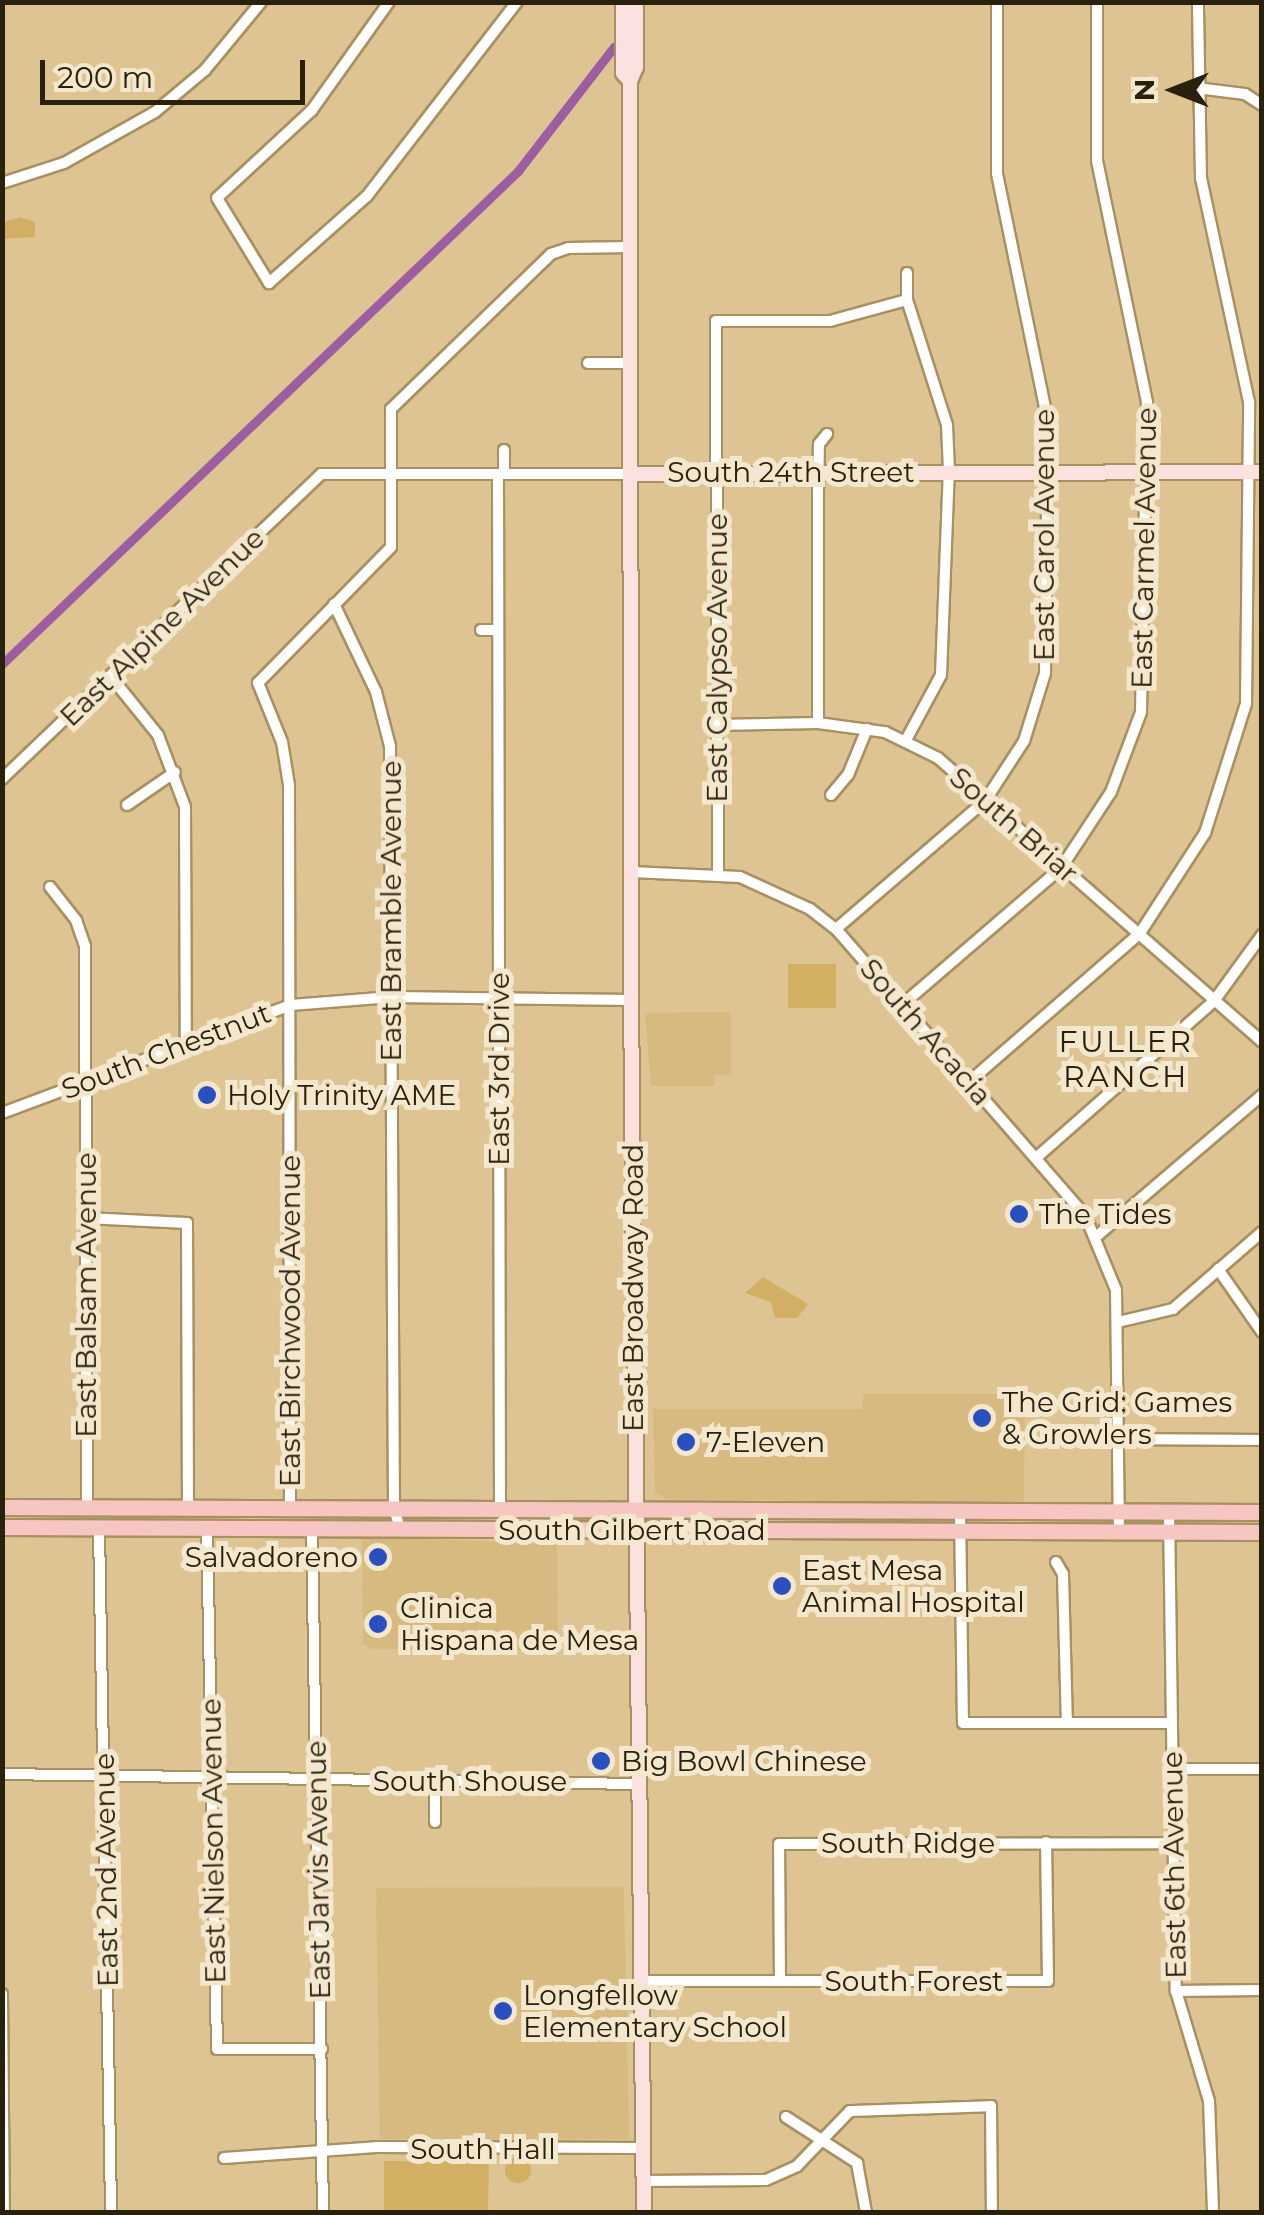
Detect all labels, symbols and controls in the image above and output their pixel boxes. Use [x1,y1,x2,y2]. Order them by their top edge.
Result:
scale bar [45,40,310,102]
north arrow [1124,40,1224,140]
text: 200 m [57,59,153,96]
text: N [1127,79,1161,101]
street label: East Carmel Avenue [1125,407,1163,689]
street label: East Carol Avenue [1027,409,1061,661]
street label: South 24th Street [667,455,915,489]
street label: East Calypso Avenue [700,513,734,803]
street label: East Alpine Avenue [53,521,271,733]
street label: East Bramble Avenue [374,760,408,1062]
street label: South Briar [943,760,1085,890]
street label: South Acacia [853,952,999,1112]
street label: East 3rd Drive [482,972,516,1166]
street label: South Chestnut [57,996,275,1106]
district label: FULLER RANCH [1059,1024,1193,1094]
place label: Holy Trinity AME [227,1078,456,1112]
marker: Holy Trinity AME [196,1084,218,1106]
street label: East Broadway Road [616,1144,650,1432]
street label: East Balsam Avenue [69,1152,103,1438]
street label: East Birchwood Avenue [273,1155,307,1487]
place label: The Tides [1039,1197,1171,1231]
marker: The Tides [1008,1203,1030,1225]
place label: The Grid: Games & Growlers [1002,1385,1232,1451]
marker: The Grid: Games & Growlers [971,1407,993,1429]
place label: 7-Eleven [706,1425,825,1459]
marker: 7-Eleven [675,1431,697,1453]
street label: South Gilbert Road [498,1513,766,1547]
place label: Salvadoreno [185,1540,358,1574]
marker: Salvadoreno [367,1546,389,1568]
place label: East Mesa Animal Hospital [802,1553,1025,1619]
marker: East Mesa Animal Hospital [771,1575,793,1597]
place label: Clinica Hispana de Mesa [400,1591,639,1657]
marker: Clinica Hispana de Mesa [365,1611,391,1637]
street label: East Nielson Avenue [194,1698,232,1984]
street label: East Jarvis Avenue [299,1740,337,2000]
place label: Big Bowl Chinese [621,1744,867,1778]
marker: Big Bowl Chinese [590,1750,612,1772]
street label: East 6th Avenue [1155,1751,1193,1979]
street label: East 2nd Avenue [87,1753,125,1987]
street label: South Shouse [373,1764,567,1798]
street label: South Ridge [821,1826,995,1860]
street label: South Forest [825,1964,1003,1998]
place label: Longfellow Elementary School [523,1978,787,2044]
marker: Longfellow Elementary School [492,2000,514,2022]
street label: South Hall [410,2132,556,2166]

